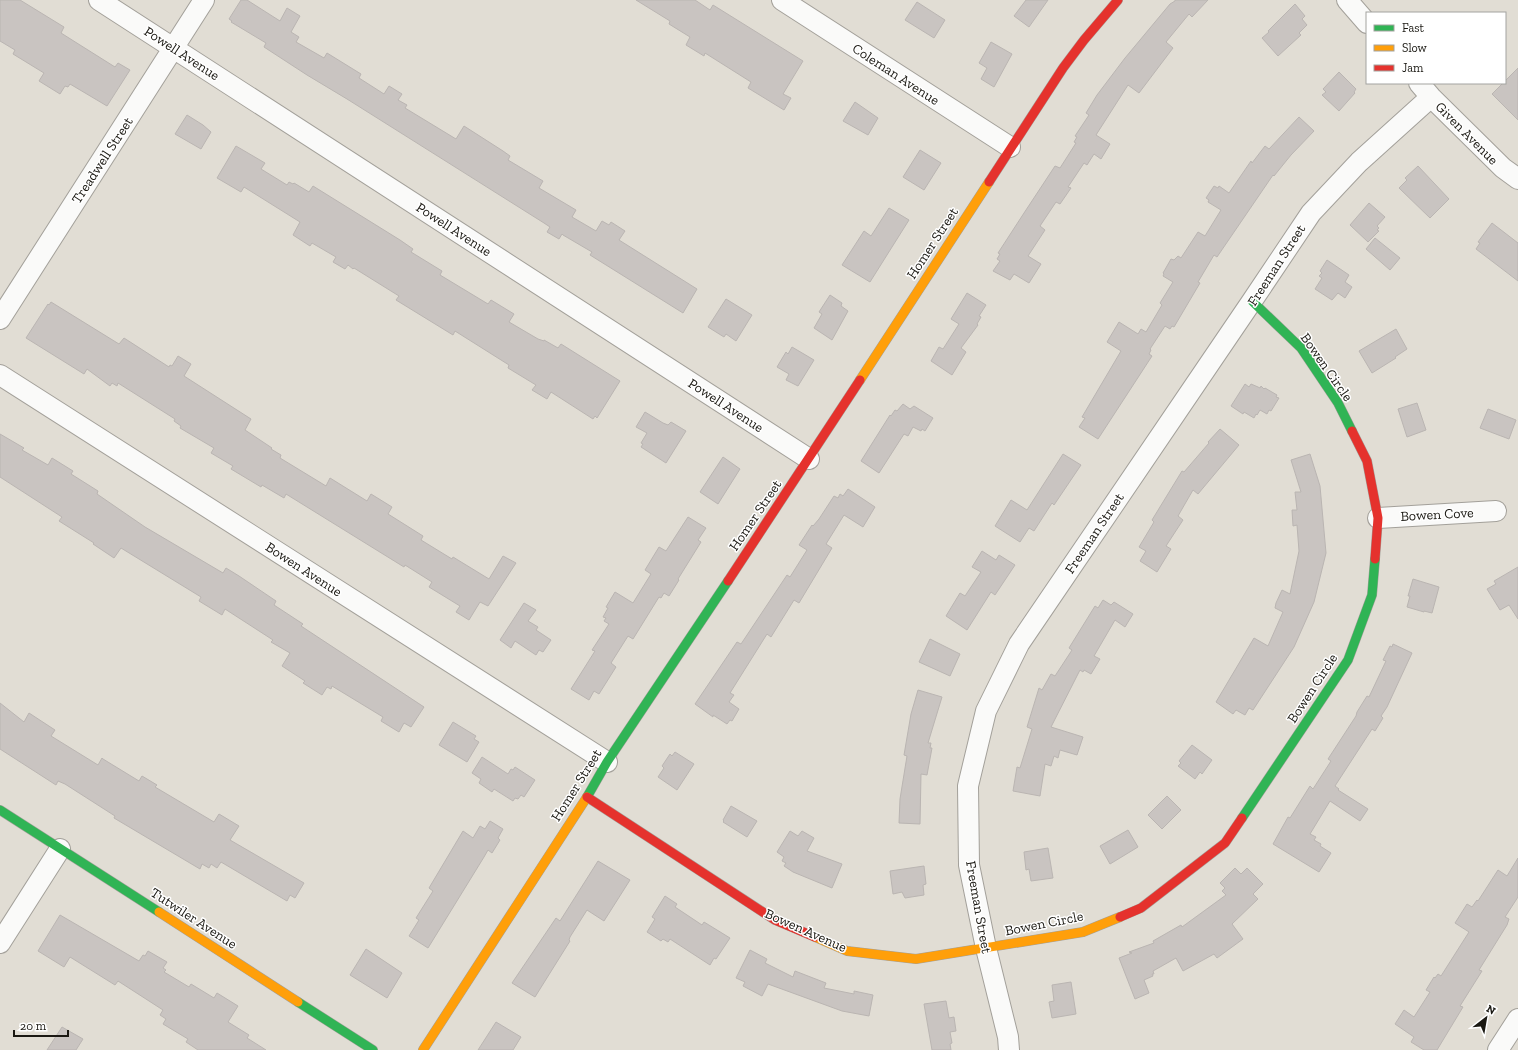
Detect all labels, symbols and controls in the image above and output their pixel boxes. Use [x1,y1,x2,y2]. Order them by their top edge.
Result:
legend [1366,12,1506,84]
text: Fast [1402,21,1425,35]
street label: Powell Avenue [141,23,223,84]
street label: Coleman Avenue [849,40,943,109]
text: Slow [1402,41,1428,55]
text: Jam [1402,61,1424,75]
street label: Given Avenue [1432,98,1502,169]
street label: Treadwell Street [68,113,137,207]
street label: Powell Avenue [413,199,495,260]
street label: Homer Street [903,204,962,282]
street label: Freeman Street [1244,221,1310,309]
street label: Bowen Circle [1297,330,1357,405]
street label: Powell Avenue [685,375,767,436]
street label: Homer Street [725,476,786,554]
street label: Freeman Street [1061,489,1128,577]
street label: Bowen Cove [1400,504,1474,525]
street label: Bowen Avenue [262,538,346,601]
street label: Bowen Circle [1284,650,1341,726]
street label: Homer Street [548,745,606,824]
street label: Freeman Street [962,859,995,956]
street label: Tutwiler Avenue [147,884,240,953]
street label: Bowen Avenue [762,905,850,956]
street label: Bowen Circle [1003,907,1085,939]
north arrow [1466,998,1506,1038]
text: N [1484,1002,1498,1018]
scale bar [14,1012,68,1038]
text: 20 m [20,1019,47,1033]

